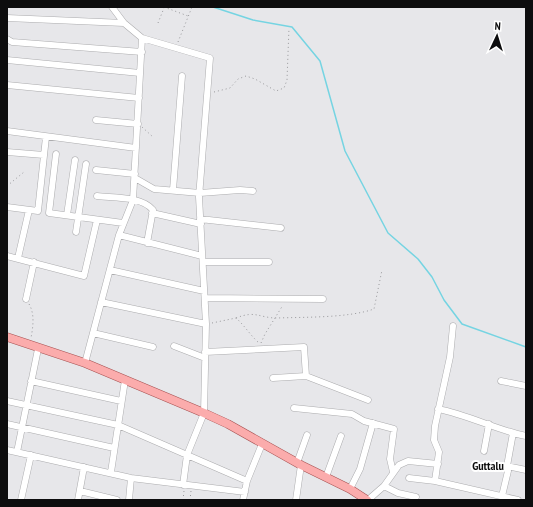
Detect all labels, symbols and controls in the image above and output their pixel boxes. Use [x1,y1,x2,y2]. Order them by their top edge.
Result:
north arrow [477,16,517,56]
text: N [494,19,501,33]
district label: Guttalu [472,458,504,473]

